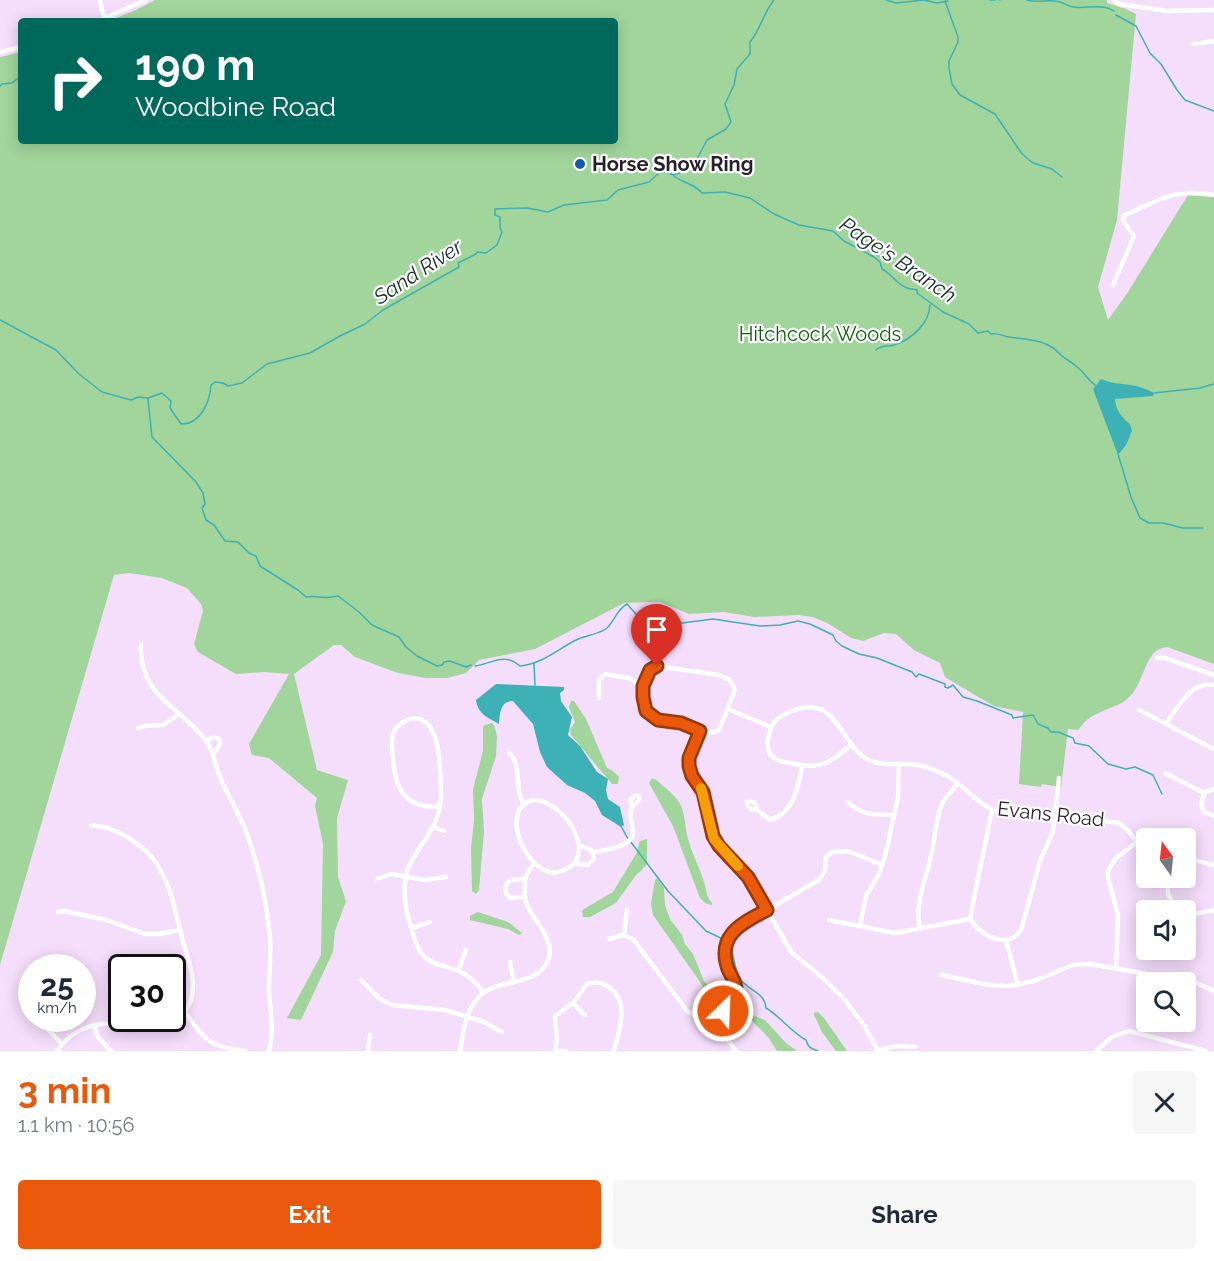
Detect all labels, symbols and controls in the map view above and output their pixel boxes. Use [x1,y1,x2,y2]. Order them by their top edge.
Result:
text: 190 m [135,41,255,90]
icon: right [36,42,114,120]
text: Woodbine Road [135,91,336,122]
place label: Horse Show Ring [592,152,753,176]
marker: Horse Show Ring [573,157,587,171]
water label: Page's Branch [835,211,961,308]
water label: Sand River [368,233,467,310]
park label: Hitchcock Woods [739,322,901,346]
pin [631,604,682,666]
icon: arrive [640,613,673,646]
street label: Evans Road [996,796,1106,832]
north arrow [1136,828,1196,888]
map controls [1136,828,1196,1032]
button: sound [1136,900,1196,960]
speed limit sign: 30 [108,954,186,1032]
text: 25 [40,968,74,1003]
button: search [1136,972,1196,1032]
position arrow [691,979,755,1043]
text: km/h [37,999,77,1017]
text: 3 min [18,1069,111,1111]
button: close [1133,1071,1196,1134]
text: 1.1 km · 10:56 [18,1113,134,1137]
button: Exit [18,1180,601,1249]
button: Share [613,1180,1196,1249]

